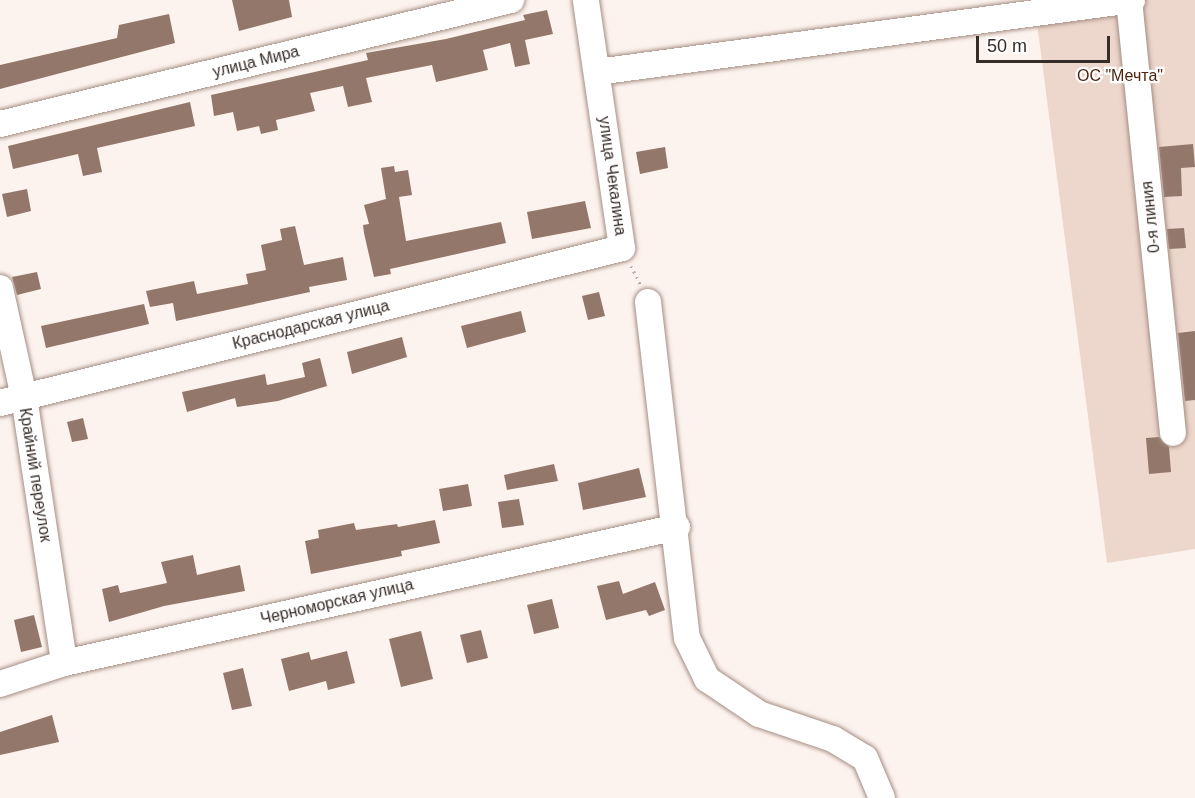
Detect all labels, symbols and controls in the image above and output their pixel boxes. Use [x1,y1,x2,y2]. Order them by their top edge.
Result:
scale bar [979,24,1112,62]
text: 50 m [987,36,1027,56]
street label: улица Мира [211,42,301,82]
park label: ОС "Мечта" [1077,66,1163,86]
street label: улица Чекалина [594,115,630,237]
street label: 0-я линия [1138,180,1164,254]
street label: Краснодарская улица [231,296,391,354]
street label: Крайний переулок [15,407,55,543]
street label: Черноморская улица [259,575,415,629]

